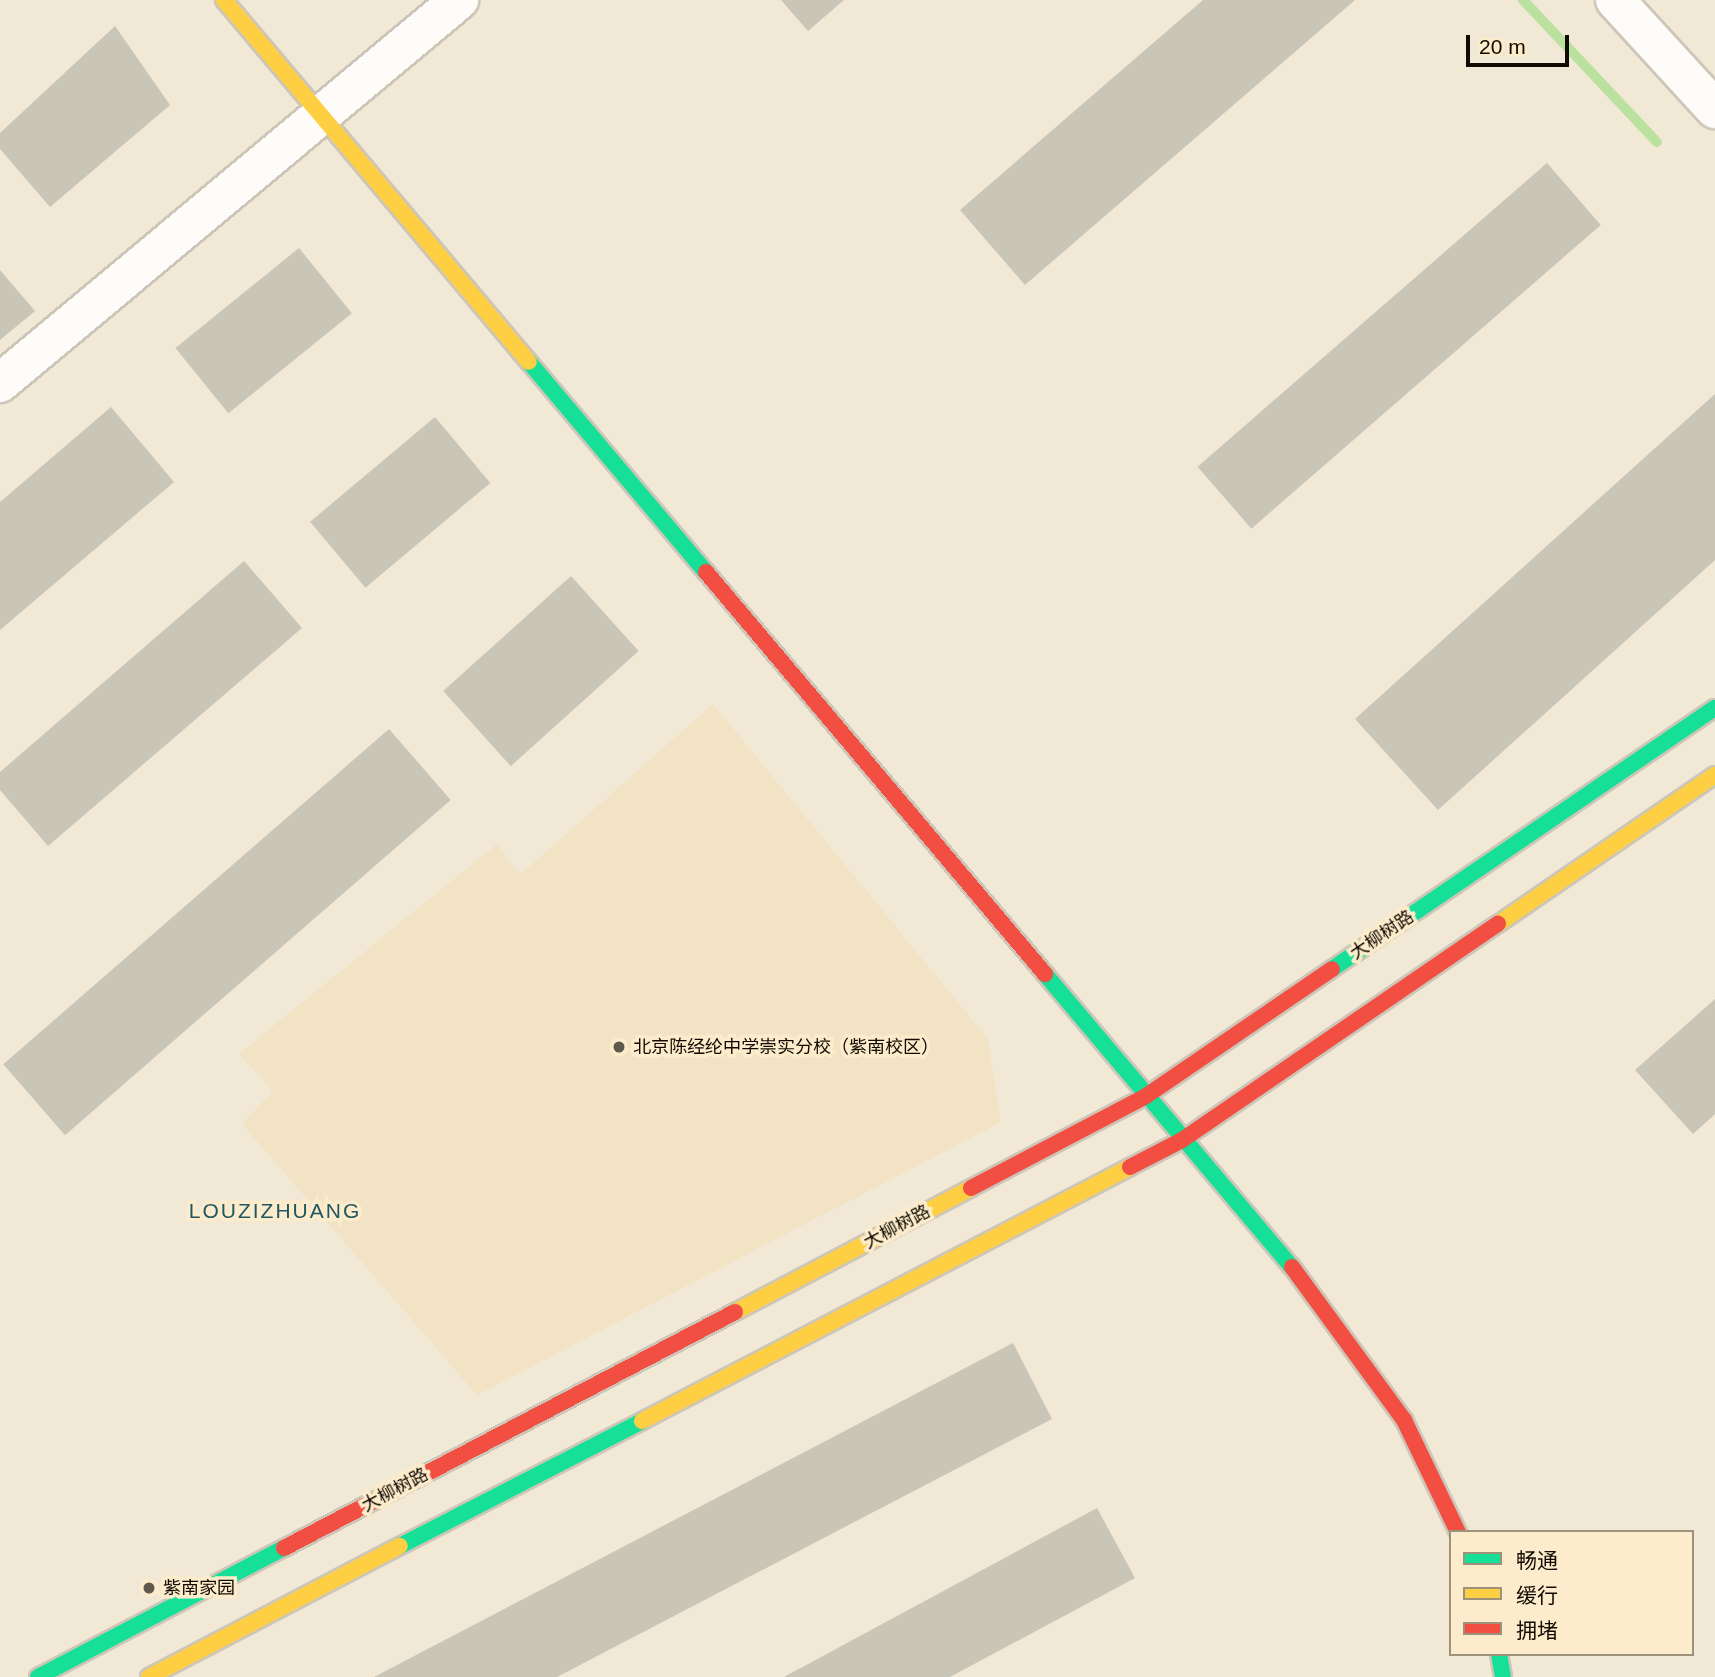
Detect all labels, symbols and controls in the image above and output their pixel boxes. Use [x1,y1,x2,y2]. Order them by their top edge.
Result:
scale bar [1470,21,1573,65]
text: 20 m [1479,35,1526,58]
street label: 大柳树路 [1346,906,1418,964]
place label: 北京陈经纶中学崇实分校（紫南校区） [633,1036,939,1058]
marker: 北京陈经纶中学崇实分校（紫南校区） [611,1039,627,1055]
district label: LOUZIZHUANG [190,1198,360,1224]
street label: 大柳树路 [860,1201,934,1253]
street label: 大柳树路 [358,1464,432,1516]
legend [1449,1530,1694,1656]
text: 畅通 [1516,1549,1558,1572]
place label: 紫南家园 [163,1577,235,1599]
marker: 紫南家园 [141,1580,157,1596]
text: 缓行 [1516,1584,1558,1607]
text: 拥堵 [1516,1619,1558,1642]

